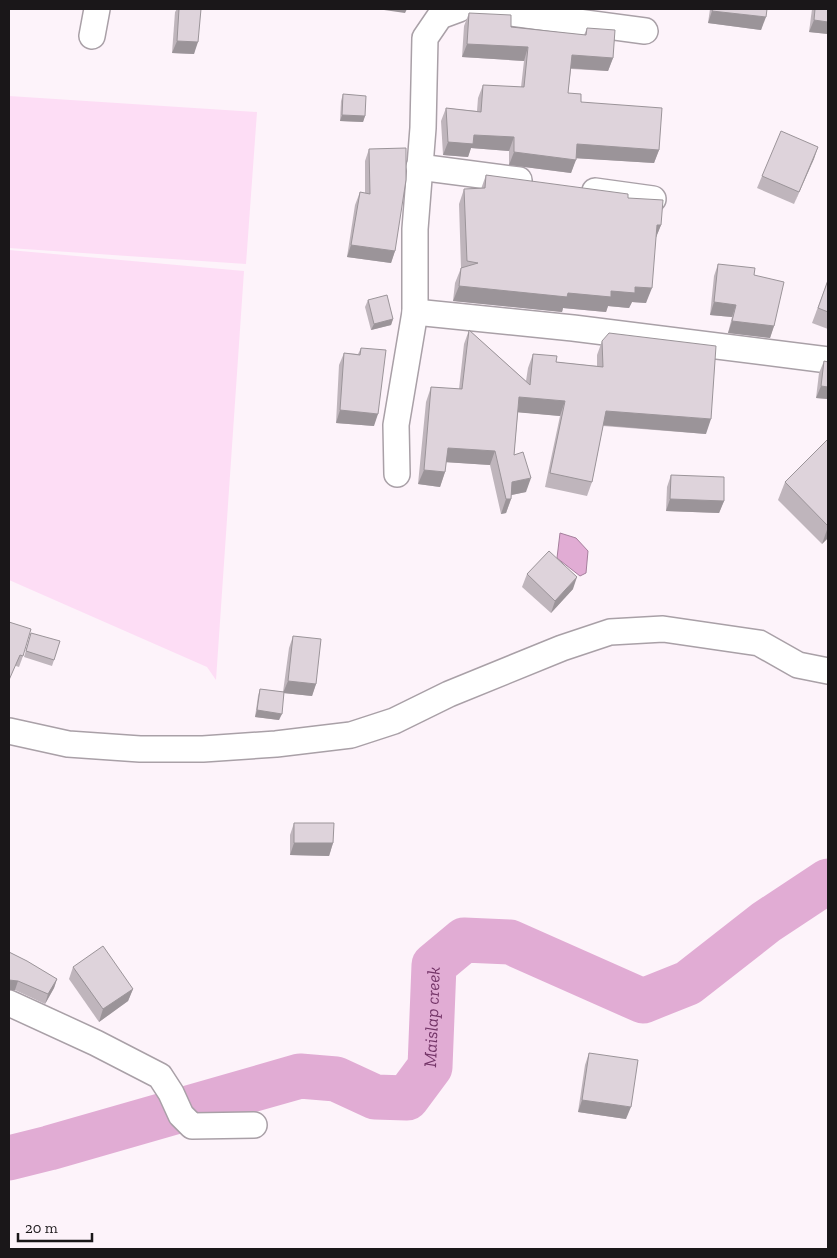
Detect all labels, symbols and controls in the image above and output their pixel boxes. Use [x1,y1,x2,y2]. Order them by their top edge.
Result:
water label: Maislap creek [419,966,445,1068]
scale bar [18,1210,91,1242]
text: 20 m [25,1219,58,1237]

